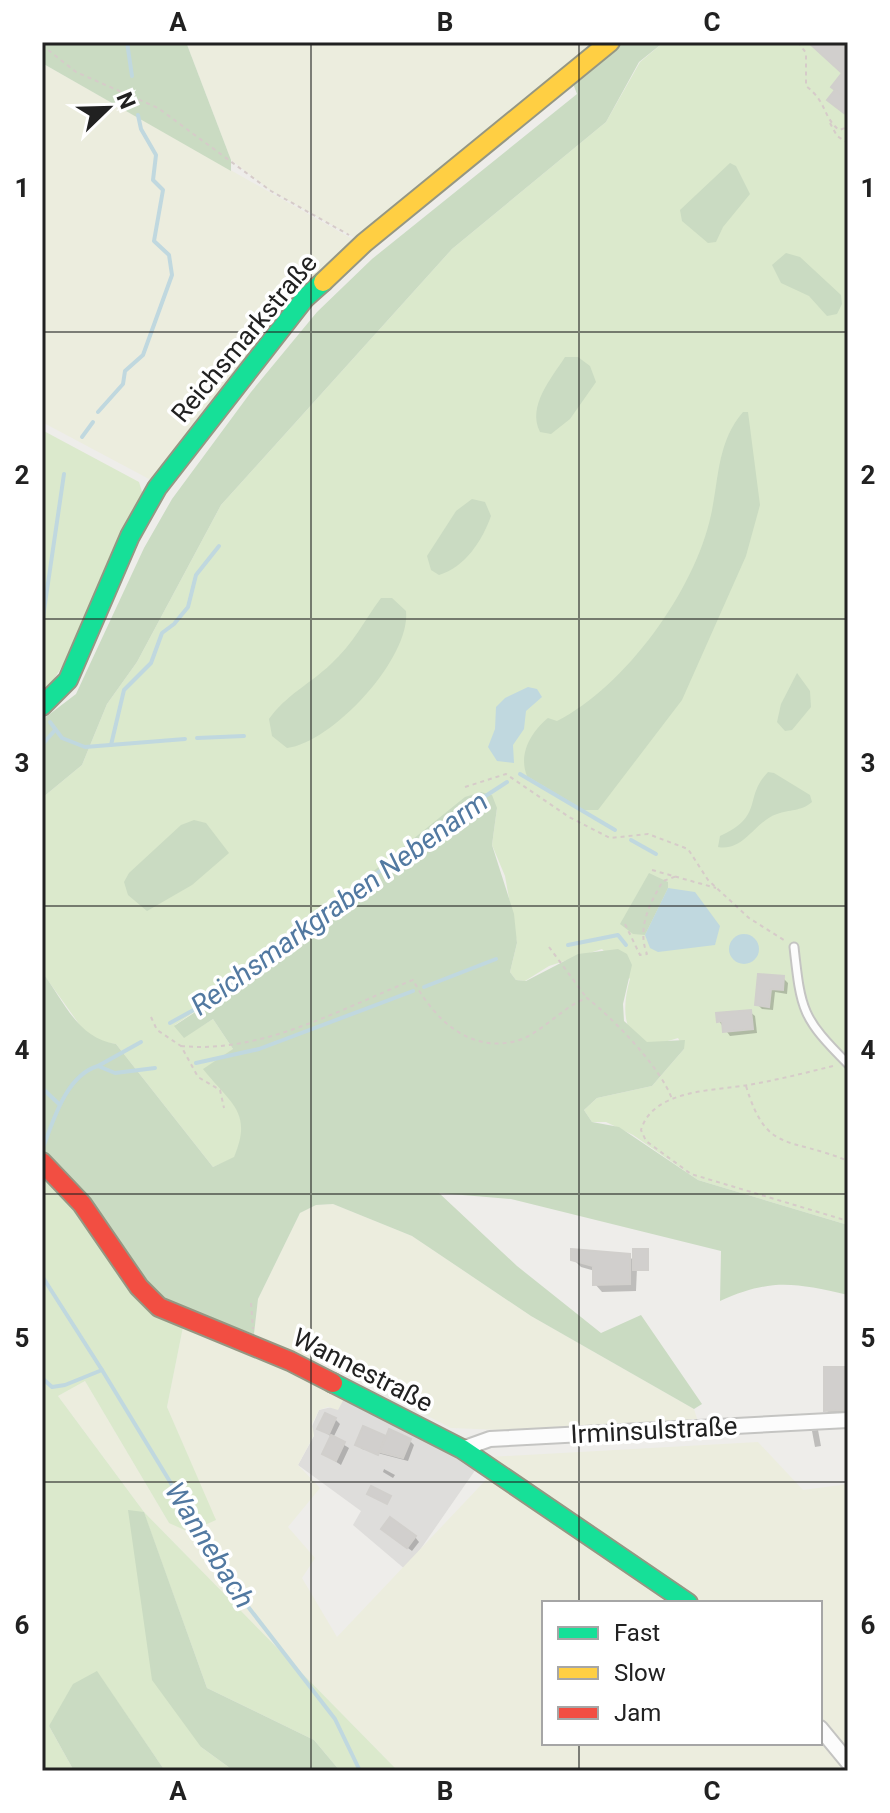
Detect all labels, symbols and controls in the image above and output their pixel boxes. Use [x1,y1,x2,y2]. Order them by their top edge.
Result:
text: A [169,7,187,37]
text: B [437,7,453,37]
text: C [703,7,721,37]
north arrow [68,68,148,148]
text: N [111,88,140,112]
text: 1 [15,173,29,203]
text: 1 [861,173,875,203]
street label: Reichsmarkstraße [165,248,323,428]
text: 2 [15,460,29,490]
text: 2 [861,460,875,490]
text: 3 [15,748,29,778]
text: 3 [861,748,875,778]
water label: Reichsmarkgraben Nebenarm [185,785,494,1022]
text: 4 [15,1035,30,1065]
text: 4 [861,1035,876,1065]
street label: Wannestraße [288,1322,438,1418]
text: 5 [15,1323,29,1353]
text: 5 [861,1323,875,1353]
street label: Irminsulstraße [570,1411,738,1449]
water label: Wannebach [158,1476,261,1614]
legend [542,1601,822,1745]
text: 6 [15,1610,30,1640]
text: 6 [861,1610,876,1640]
text: Fast [614,1619,660,1647]
text: Slow [614,1659,666,1687]
text: Jam [614,1699,661,1727]
text: A [169,1776,187,1806]
text: B [437,1776,453,1806]
text: C [703,1776,721,1806]

